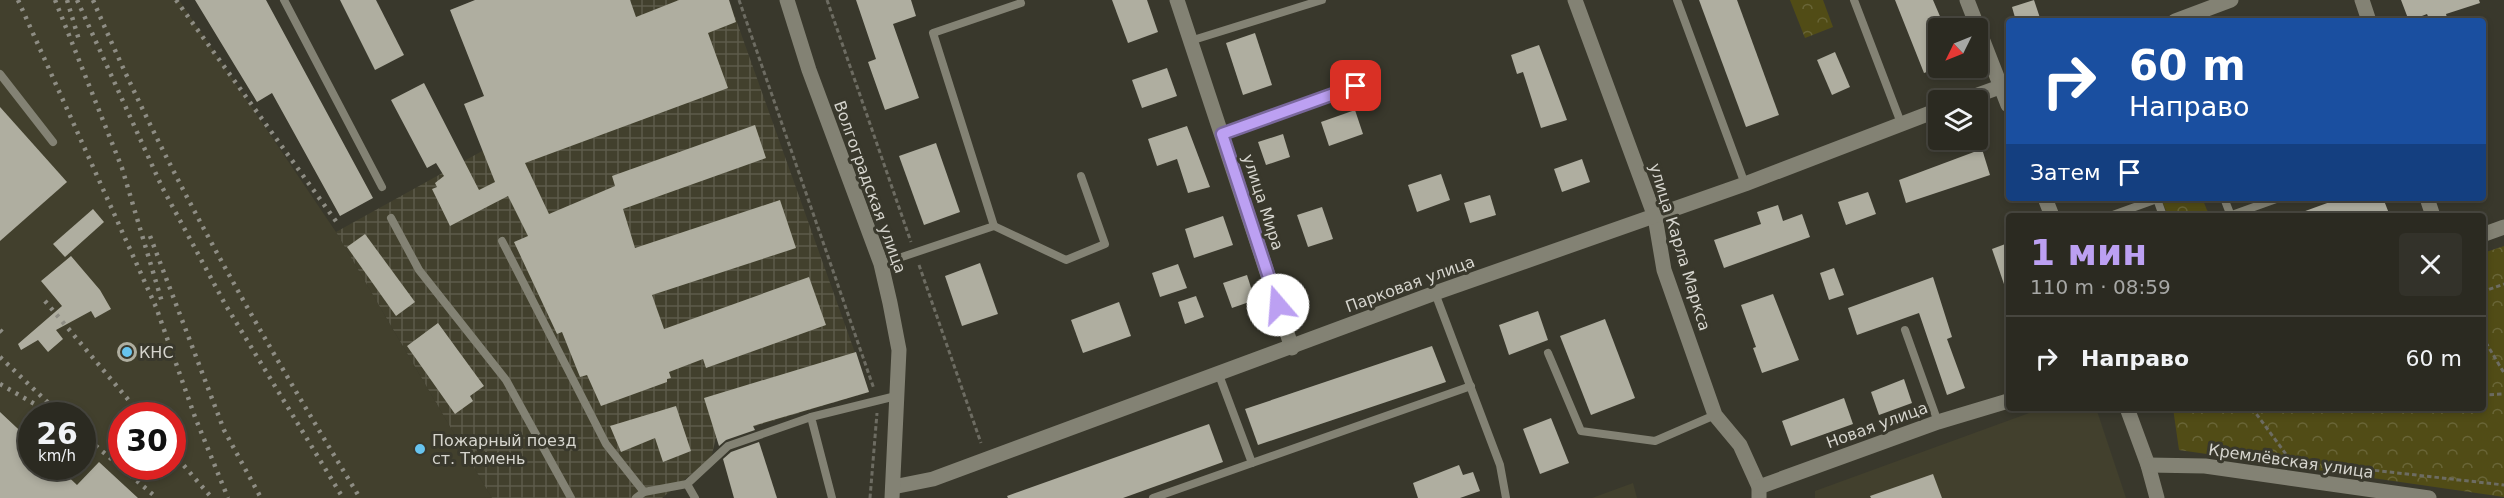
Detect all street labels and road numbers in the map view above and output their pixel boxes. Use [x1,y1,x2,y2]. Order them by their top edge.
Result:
street label: Волгоградская улица [830,98,910,276]
street label: улица Мира [1239,151,1287,253]
street label: улица Карла Маркса [1645,161,1715,333]
street label: Парковая улица [1343,252,1477,316]
street label: Новая улица [1824,398,1930,452]
street label: Кремлёвская улица [2207,440,2375,482]

